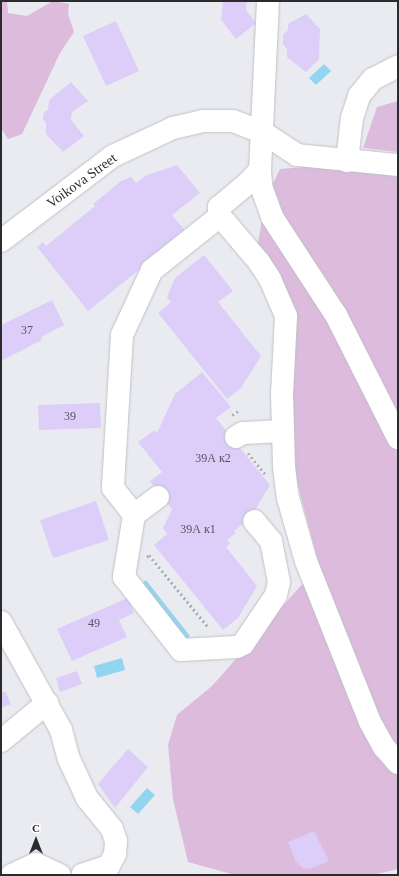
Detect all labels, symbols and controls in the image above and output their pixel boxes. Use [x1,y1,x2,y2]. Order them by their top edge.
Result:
street label: Voikova Street [44,150,120,212]
house number: 37 [21,324,33,338]
house number: 39 [64,410,76,424]
house number: 39А к2 [195,452,231,466]
house number: 39А к1 [180,523,216,537]
house number: 49 [88,617,100,631]
north arrow [16,820,56,860]
text: С [32,822,40,834]

